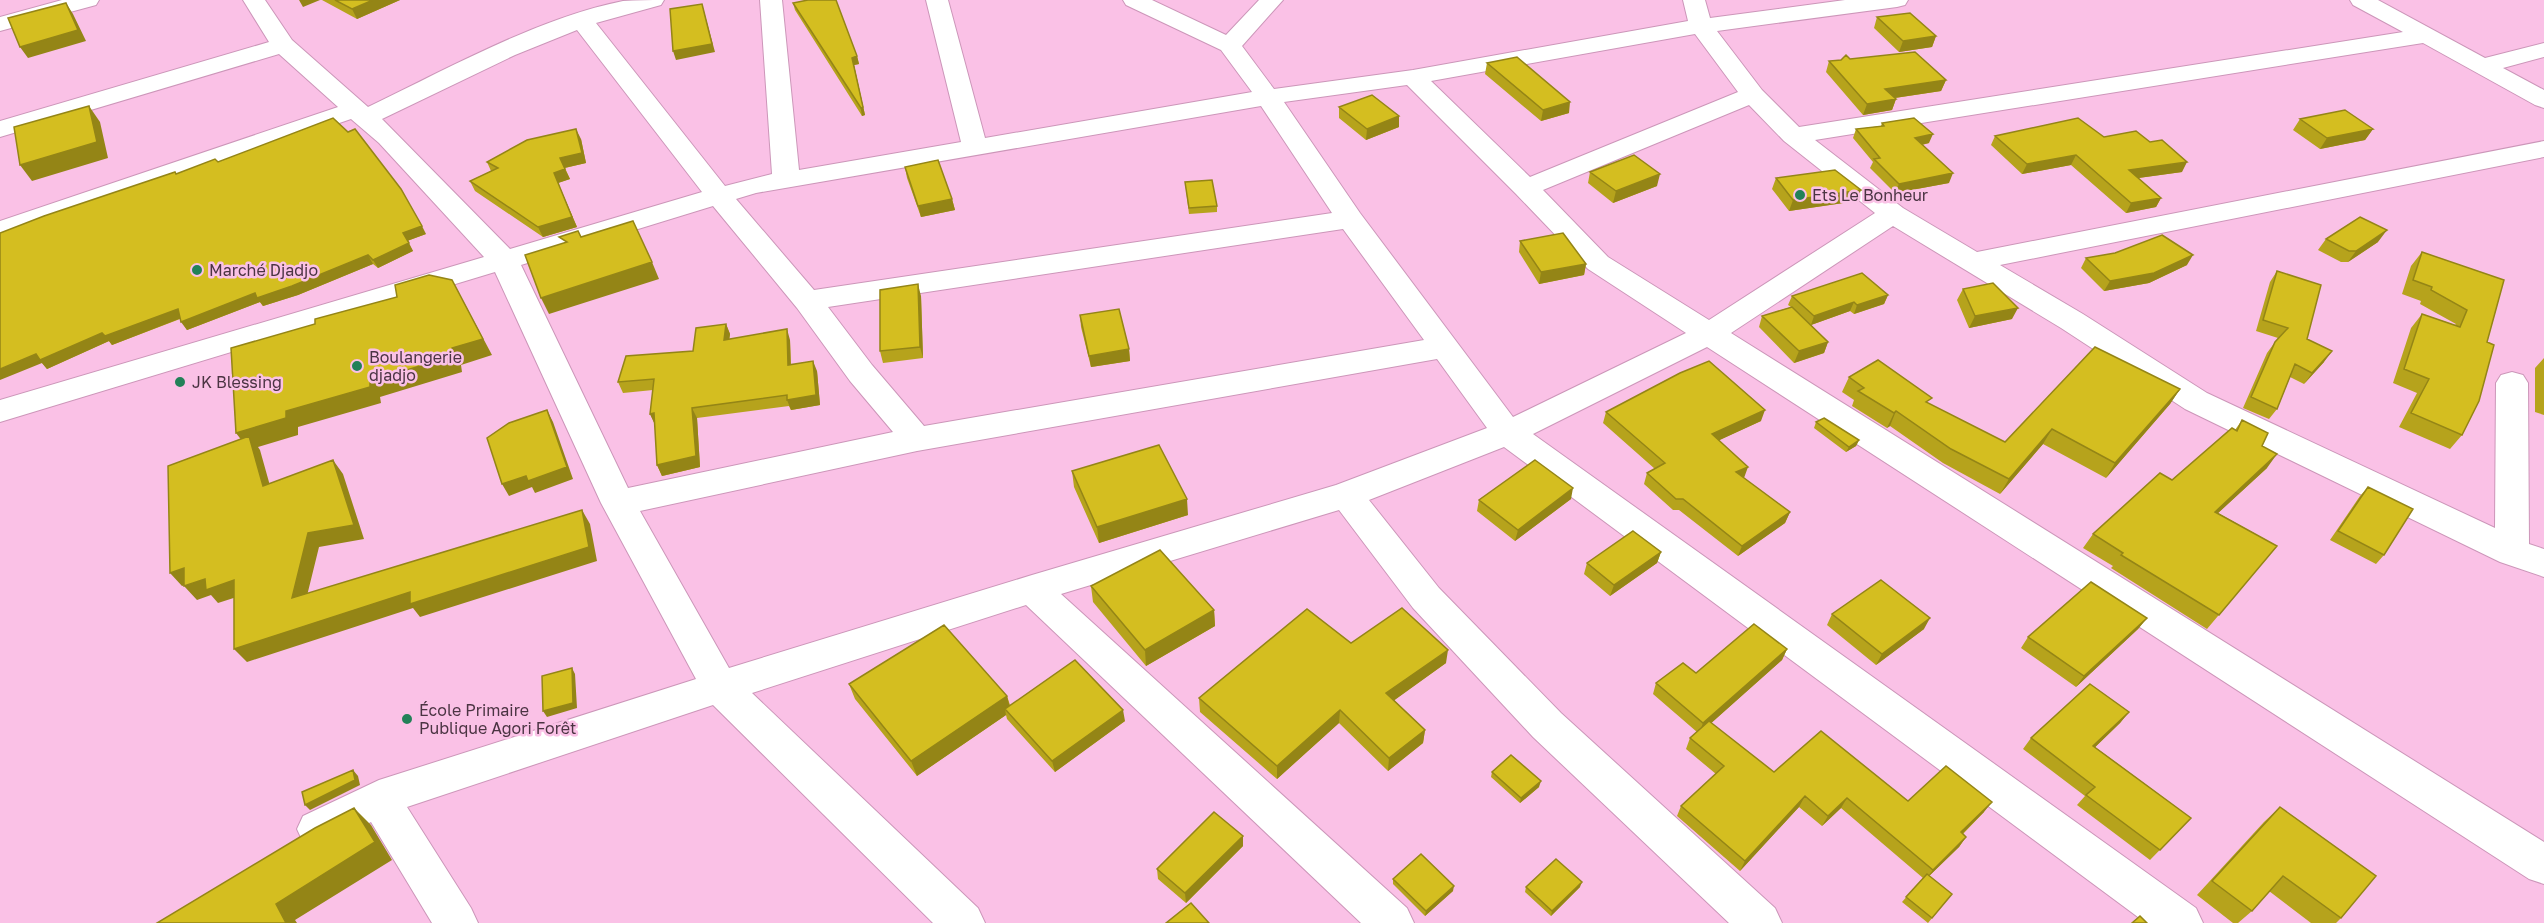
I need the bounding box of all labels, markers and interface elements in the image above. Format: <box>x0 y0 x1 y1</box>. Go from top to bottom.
place label: Ets Le Bonheur <box>1812 185 1928 205</box>
marker: Ets Le Bonheur <box>1793 188 1807 202</box>
place label: Marché Djadjo <box>209 260 318 280</box>
marker: Marché Djadjo <box>190 263 204 277</box>
place label: Boulangerie djadjo <box>369 347 462 385</box>
marker: Boulangerie djadjo <box>350 359 364 373</box>
place label: JK Blessing <box>192 372 282 392</box>
marker: JK Blessing <box>173 375 187 389</box>
place label: École Primaire Publique Agori Forêt <box>419 700 576 738</box>
marker: École Primaire Publique Agori Forêt <box>400 712 414 726</box>

